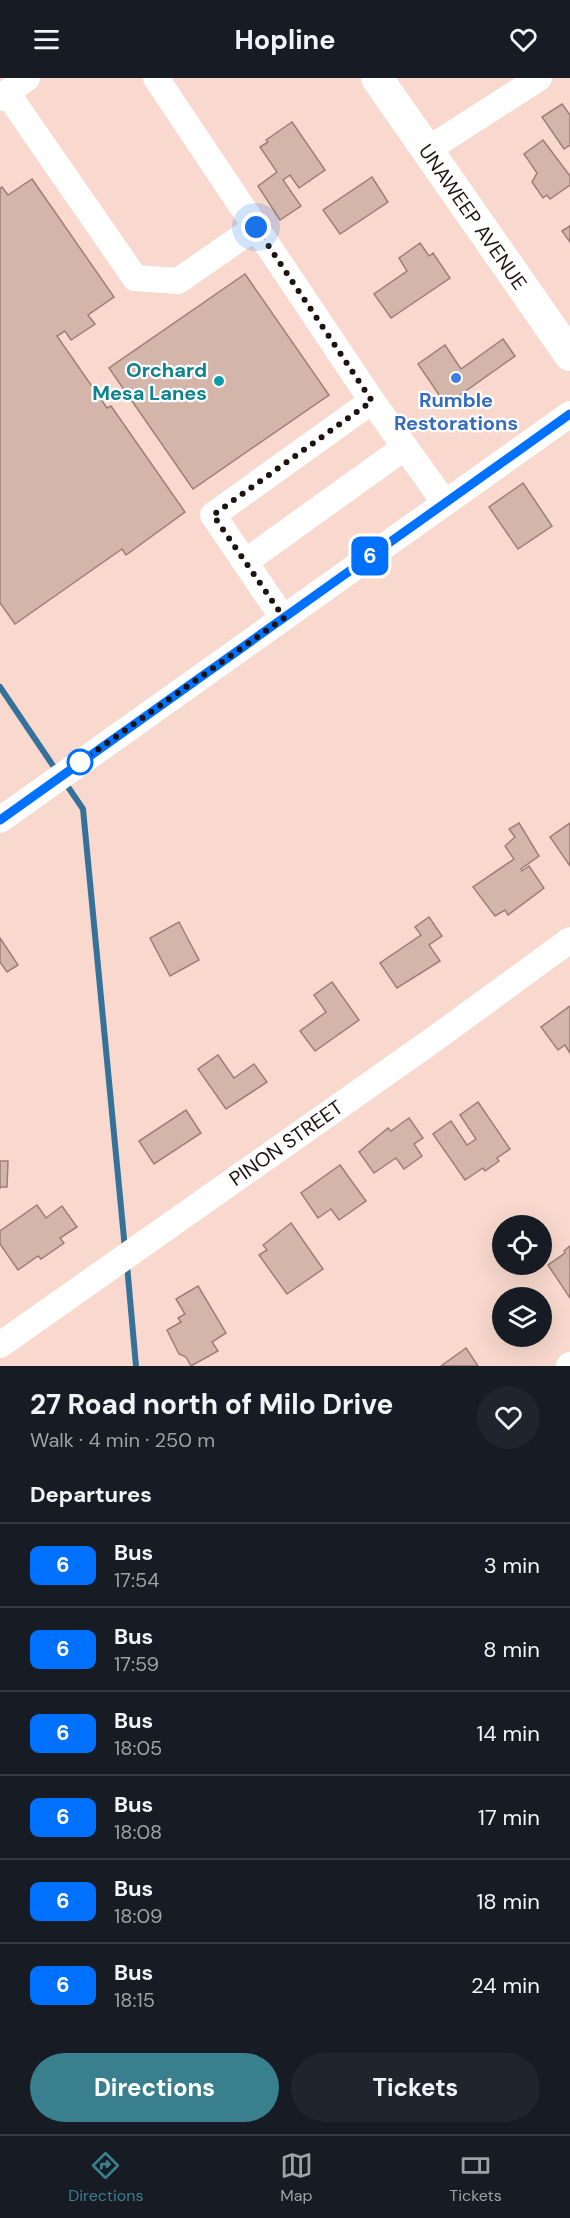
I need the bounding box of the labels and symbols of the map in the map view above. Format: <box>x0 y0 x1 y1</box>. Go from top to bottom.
street label: UNAWEEP AVENUE <box>413 139 533 295</box>
your location <box>241 212 271 242</box>
place label: Orchard Mesa Lanes <box>92 357 207 406</box>
marker: Rumble Restorations <box>449 371 463 385</box>
marker: Orchard Mesa Lanes <box>212 374 226 388</box>
place label: Rumble Restorations <box>394 387 518 436</box>
line badge: 6 <box>350 536 389 576</box>
unlabelled marker <box>67 749 93 775</box>
street label: PINON STREET <box>224 1094 348 1192</box>

